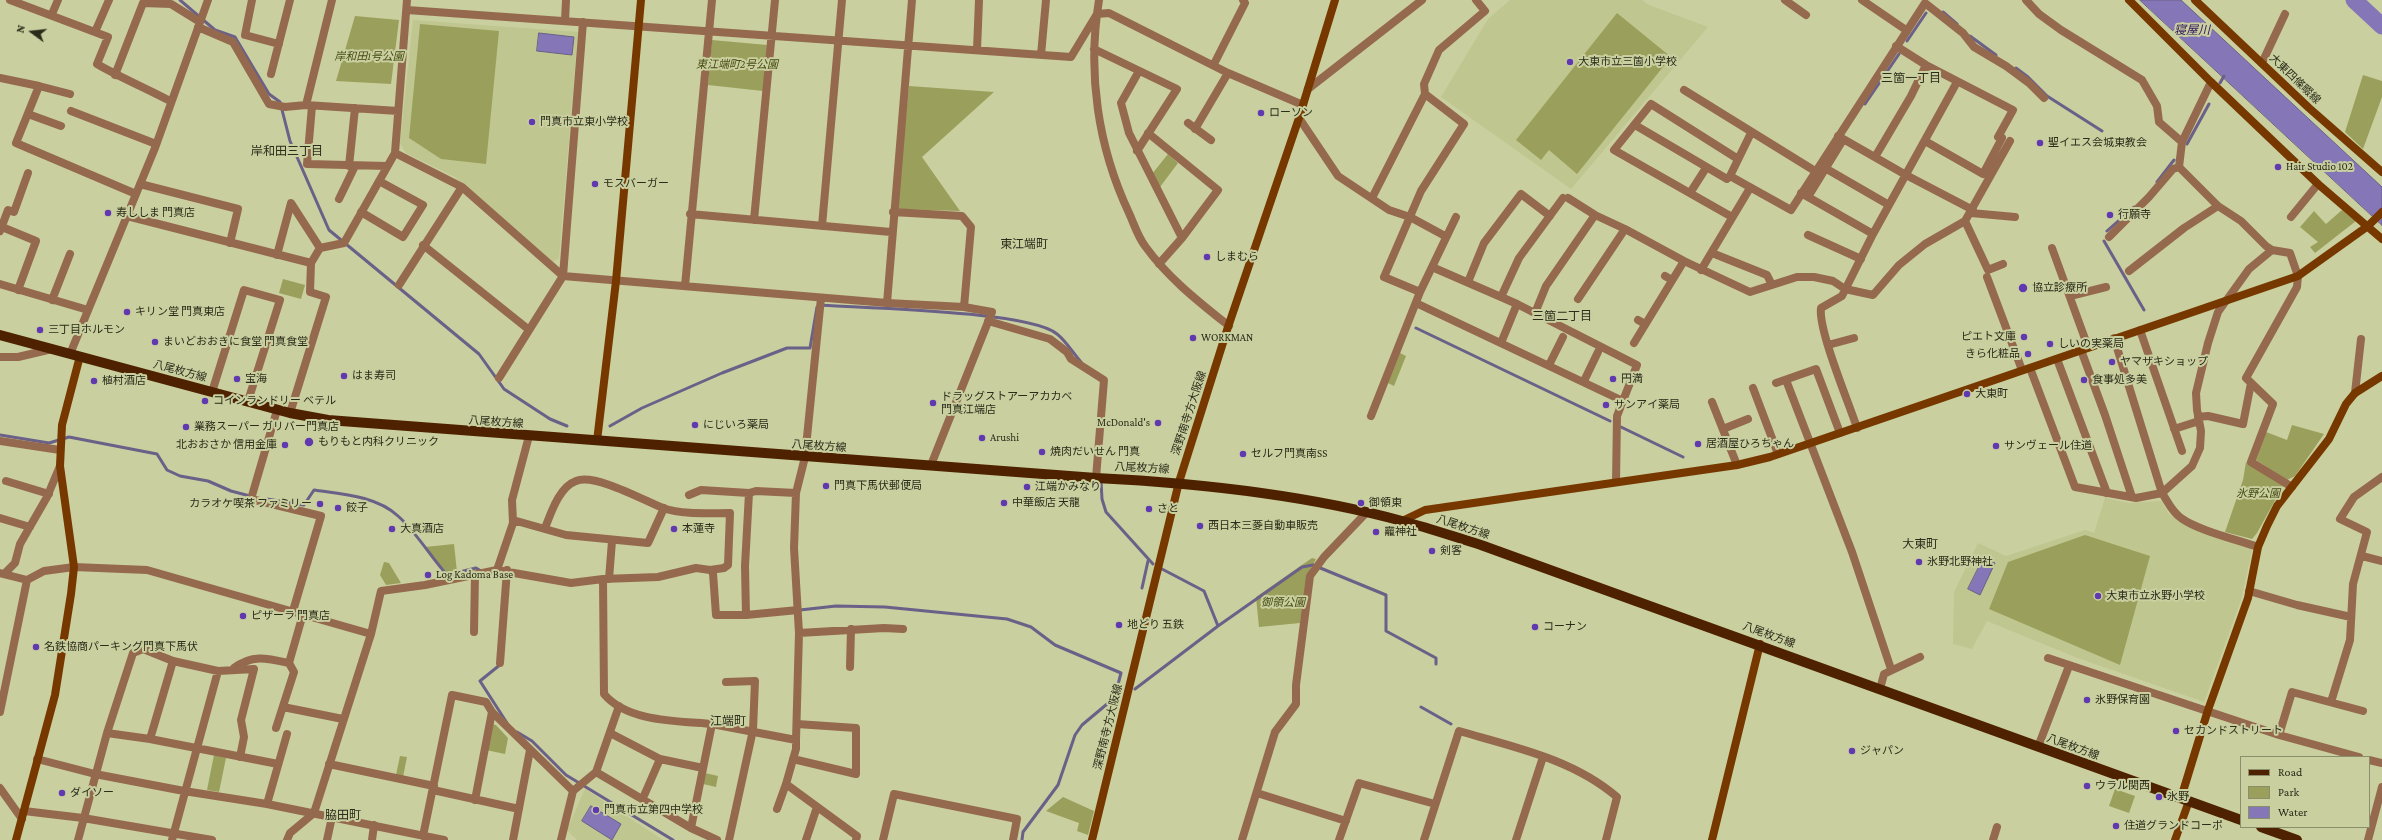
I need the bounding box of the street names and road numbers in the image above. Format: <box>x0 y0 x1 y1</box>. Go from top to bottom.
street label: 大東四條畷線 <box>2267 51 2323 107</box>
street label: 八尾枚方線 <box>152 358 208 384</box>
street label: 深野南寺方大阪線 <box>1169 369 1209 457</box>
street label: 八尾枚方線 <box>468 413 524 431</box>
street label: 八尾枚方線 <box>791 437 847 455</box>
street label: 八尾枚方線 <box>1114 460 1170 476</box>
street label: 八尾枚方線 <box>1435 512 1491 542</box>
street label: 八尾枚方線 <box>1741 619 1797 651</box>
street label: 深野南寺方大阪線 <box>1091 683 1125 771</box>
street label: 八尾枚方線 <box>2045 731 2101 763</box>

